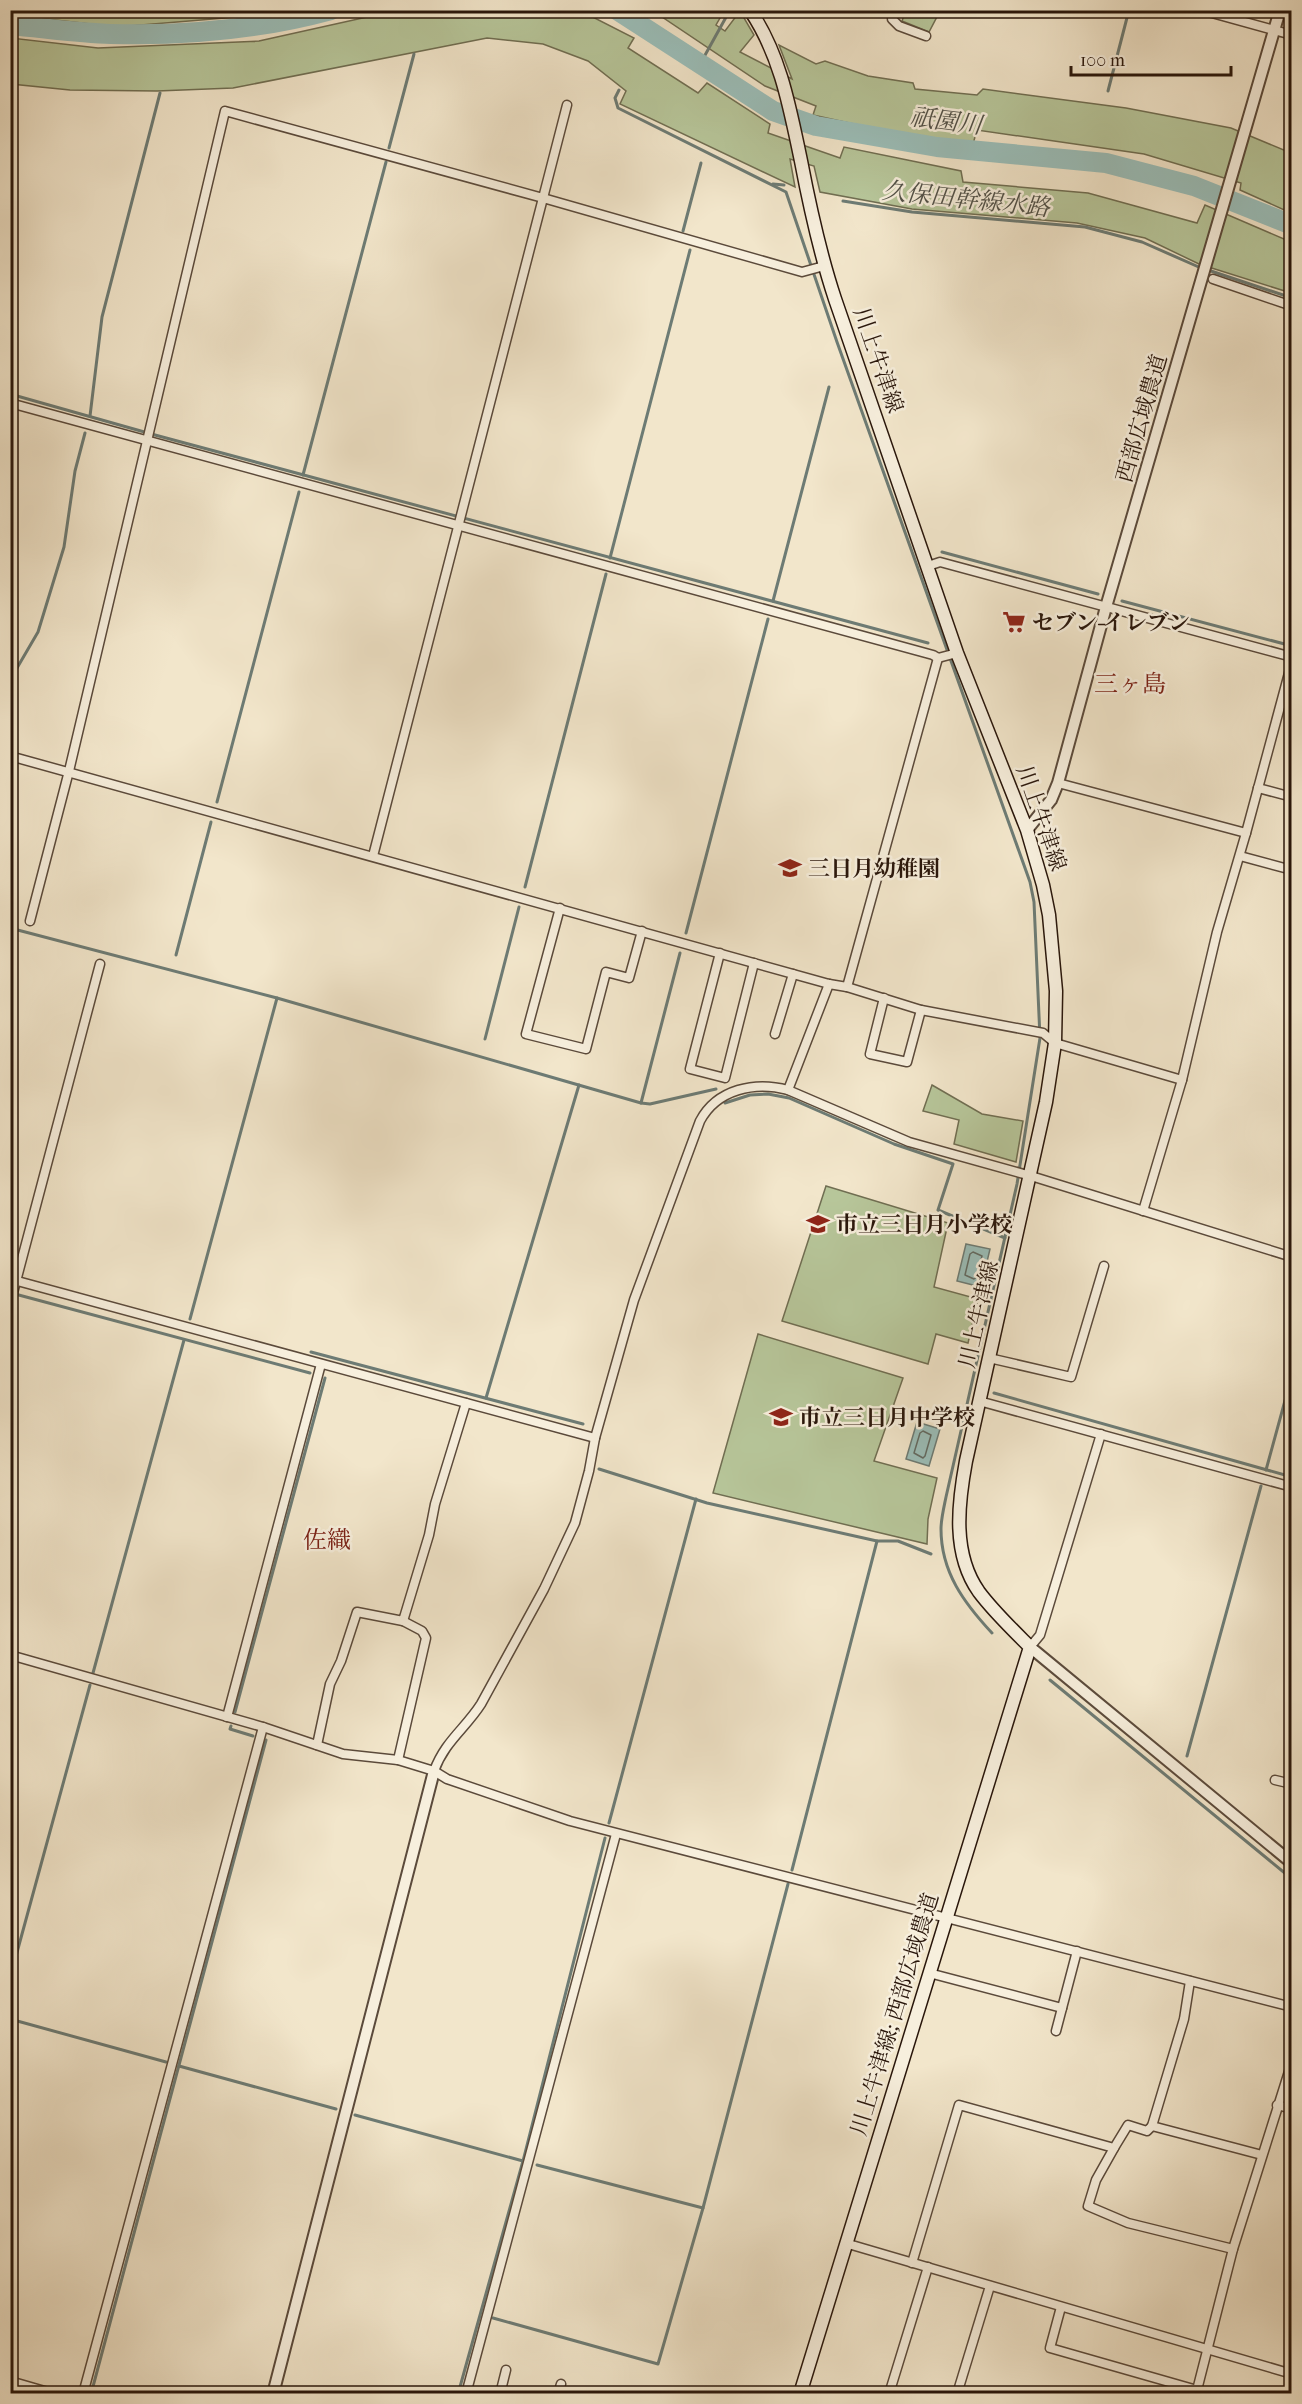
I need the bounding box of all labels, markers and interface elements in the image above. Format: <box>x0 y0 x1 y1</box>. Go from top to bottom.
scale bar <box>1071 39 1232 77</box>
text: 100 m <box>1080 50 1125 71</box>
water label: 祇園川 <box>909 103 986 140</box>
water label: 久保田幹線水路 <box>881 176 1053 222</box>
street label: 川上牛津線 <box>848 304 908 417</box>
street label: 西部広域農道 <box>1111 351 1173 485</box>
supermarket icon: セブン-イレブン <box>1001 609 1027 635</box>
place label: セブン-イレブン <box>1032 610 1190 636</box>
district label: 三ヶ島 <box>1094 670 1166 698</box>
street label: 川上牛津線 <box>1011 762 1071 875</box>
school or university icon: 三日月幼稚園 <box>777 855 803 881</box>
place label: 三日月幼稚園 <box>808 856 940 882</box>
school or university icon: 市立三日月小学校 <box>805 1211 831 1237</box>
place label: 市立三日月小学校 <box>836 1212 1012 1238</box>
street label: 川上牛津線 <box>954 1258 1004 1371</box>
school or university icon: 市立三日月中学校 <box>768 1404 794 1430</box>
place label: 市立三日月中学校 <box>799 1405 975 1431</box>
district label: 佐織 <box>303 1526 351 1554</box>
street label: 川上牛津線; 西部広域農道 <box>846 1890 944 2139</box>

